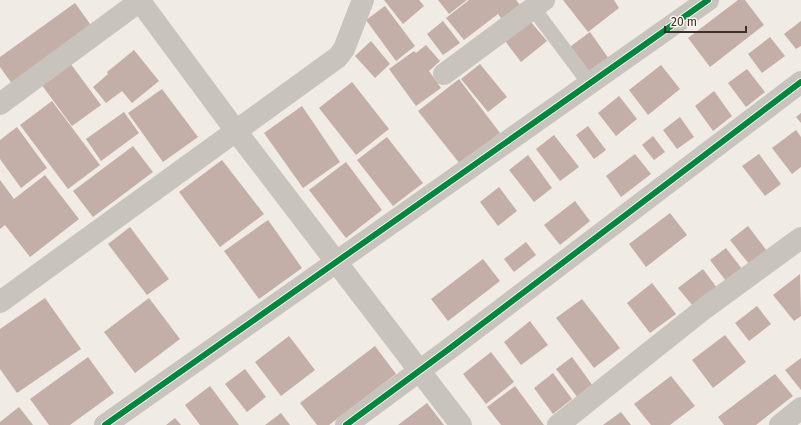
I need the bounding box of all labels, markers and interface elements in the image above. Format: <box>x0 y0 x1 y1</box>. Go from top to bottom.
scale bar <box>665 8 746 34</box>
text: 20 m <box>671 15 697 29</box>

